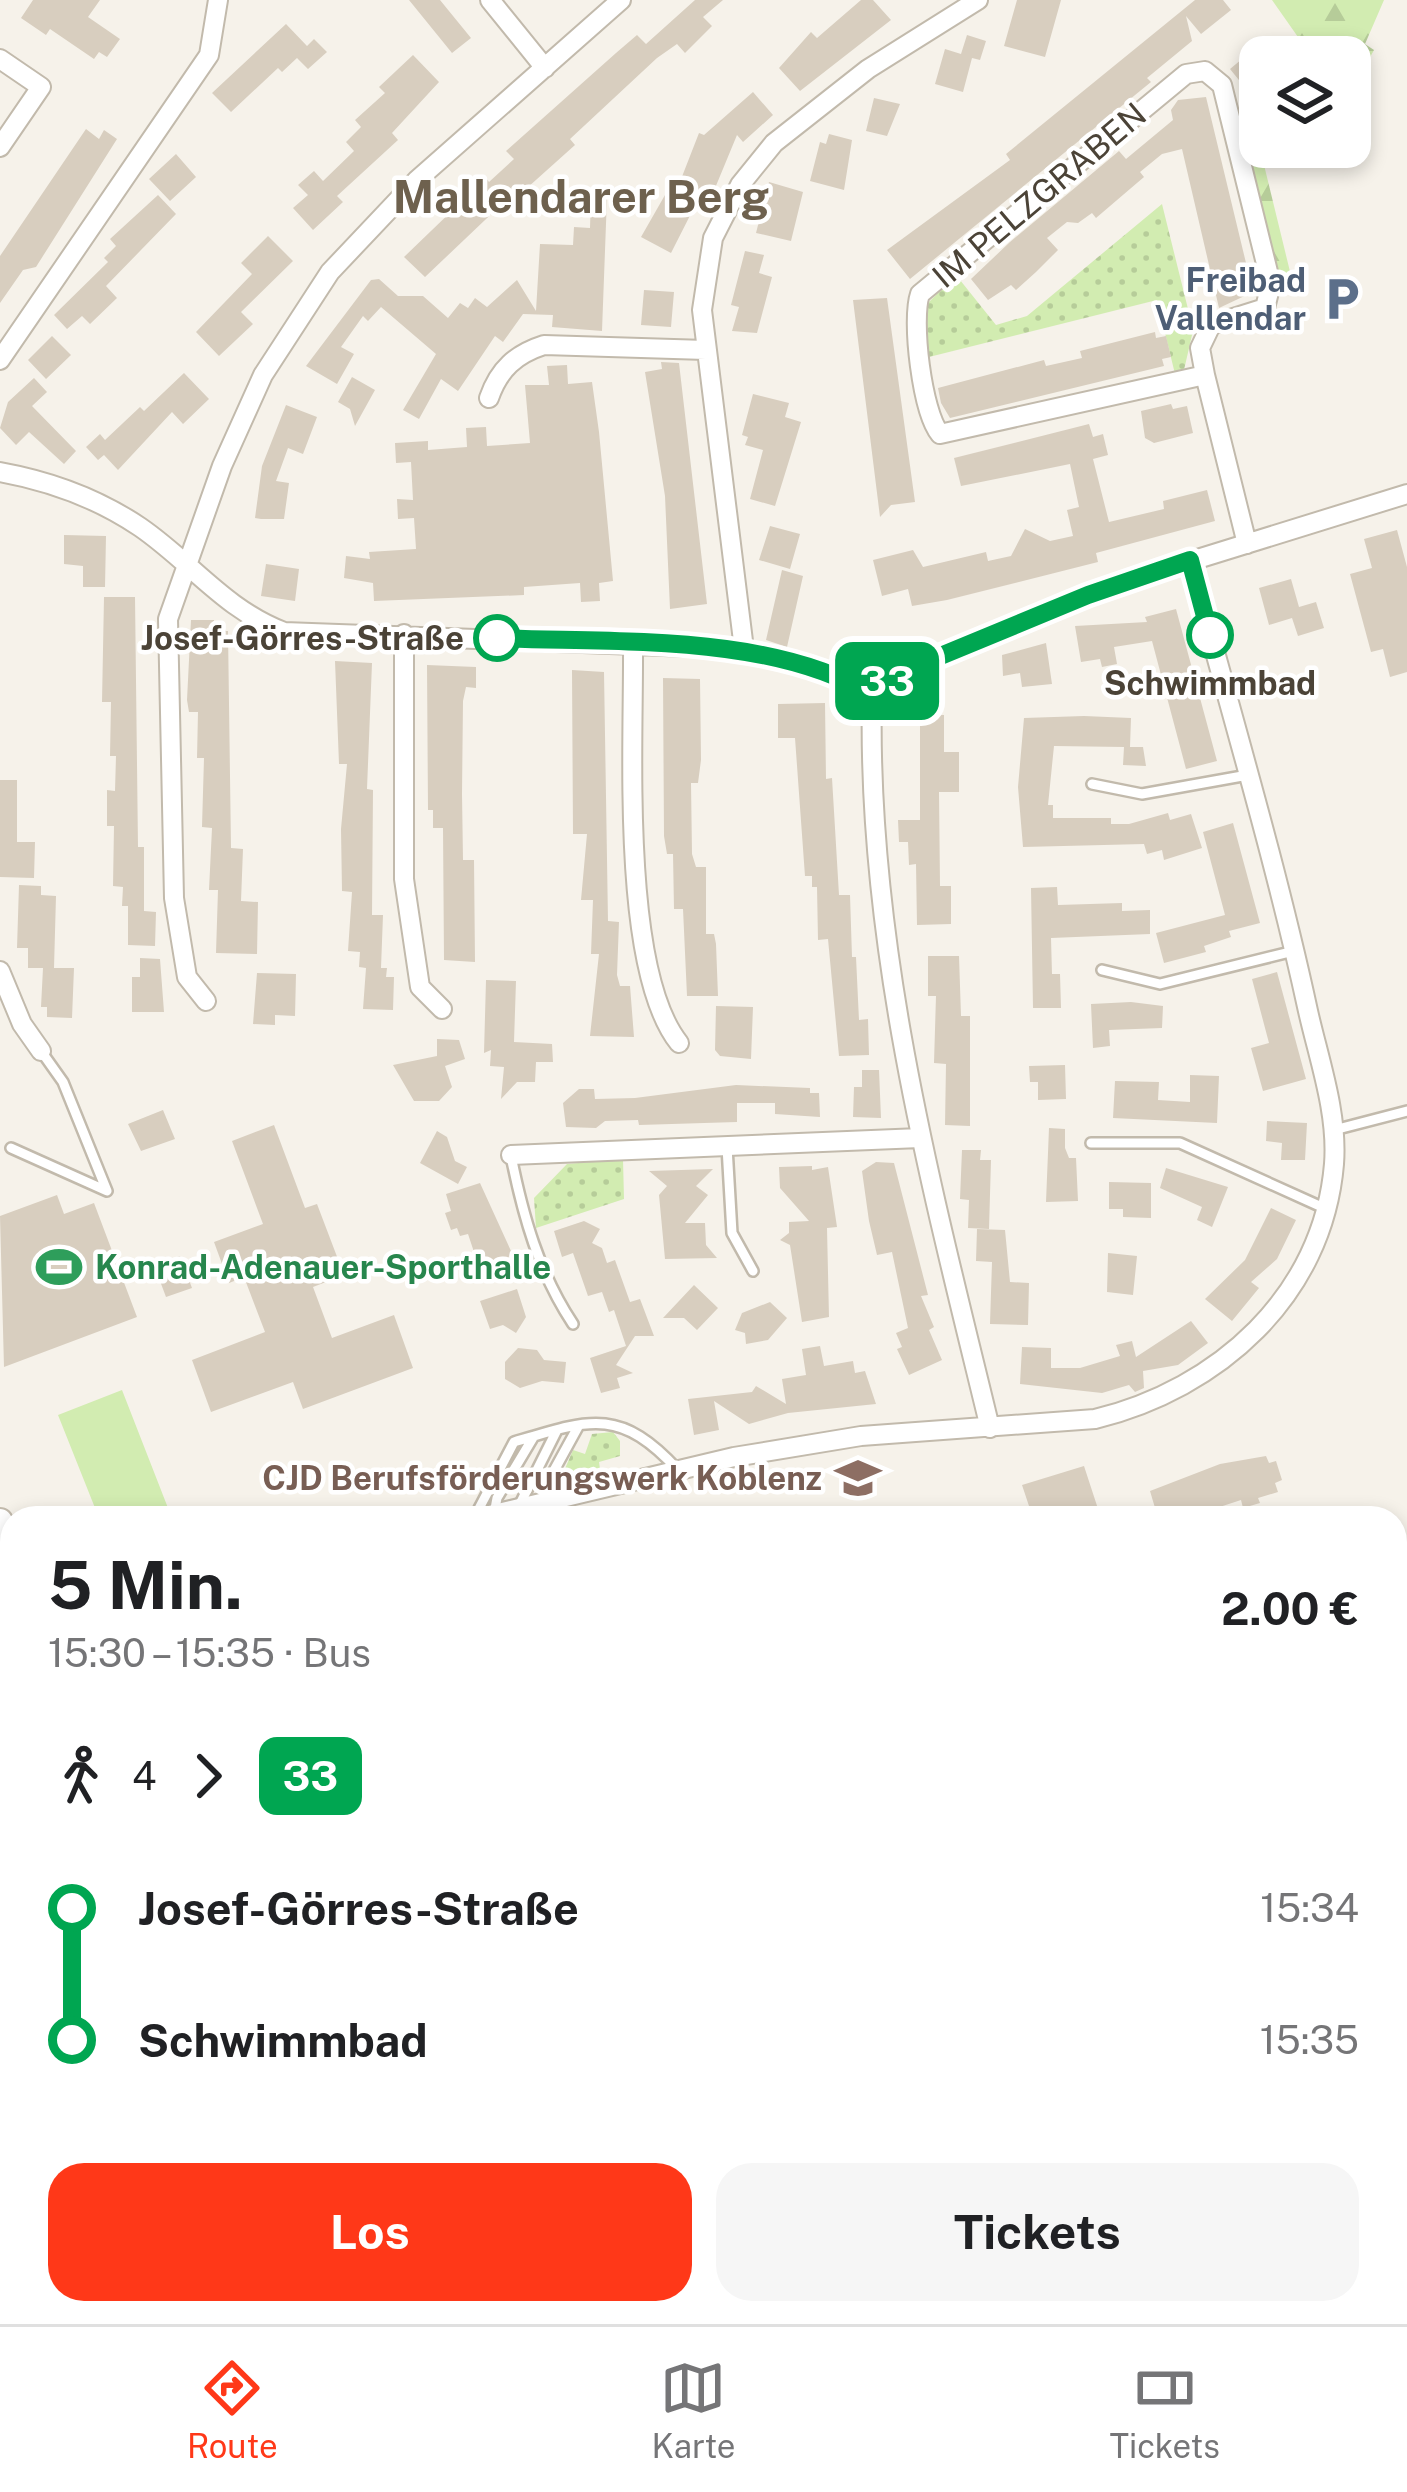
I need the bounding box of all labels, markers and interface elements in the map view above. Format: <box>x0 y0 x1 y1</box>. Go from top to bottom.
map controls <box>1239 36 1371 168</box>
button: layers <box>1239 36 1371 168</box>
street label: IM PELZGRABEN <box>925 95 1153 295</box>
district label: Mallendarer Berg <box>393 170 769 223</box>
place label: Freibad Vallendar <box>1155 261 1306 337</box>
parking icon: Freibad Vallendar <box>1317 274 1367 324</box>
marker: Schwimmbad <box>1188 613 1232 657</box>
marker: Josef-Görres-Straße <box>475 616 519 660</box>
place label: Josef-Görres-Straße <box>141 619 464 657</box>
line badge: 33 <box>833 642 941 720</box>
text: 33 <box>859 656 915 705</box>
place label: Schwimmbad <box>1104 664 1316 702</box>
sports icon: Konrad-Adenauer-Sporthalle <box>34 1242 84 1292</box>
place label: Konrad-Adenauer-Sporthalle <box>95 1248 551 1286</box>
school or university icon: CJD Berufsförderungswerk Koblenz <box>833 1453 883 1503</box>
place label: CJD Berufsförderungswerk Koblenz <box>262 1459 822 1497</box>
text: 5 Min. <box>48 1546 243 1624</box>
text: 2.00 € <box>1221 1582 1359 1635</box>
text: 15:30 – 15:35 · Bus <box>48 1630 371 1676</box>
icon: walk <box>48 1743 114 1809</box>
icon: forward <box>175 1743 241 1809</box>
text: 33 <box>283 1751 338 1800</box>
text: 4 <box>132 1753 157 1799</box>
text: Josef-Görres-Straße <box>138 1882 579 1935</box>
text: 15:34 <box>1260 1885 1359 1931</box>
text: Schwimmbad <box>138 2014 428 2067</box>
text: 15:35 <box>1260 2017 1359 2063</box>
button: Los <box>48 2163 692 2301</box>
button: Tickets <box>716 2163 1359 2301</box>
tab: Route <box>187 2355 278 2465</box>
tab: Karte <box>651 2355 735 2465</box>
tab: Tickets <box>1109 2355 1220 2465</box>

